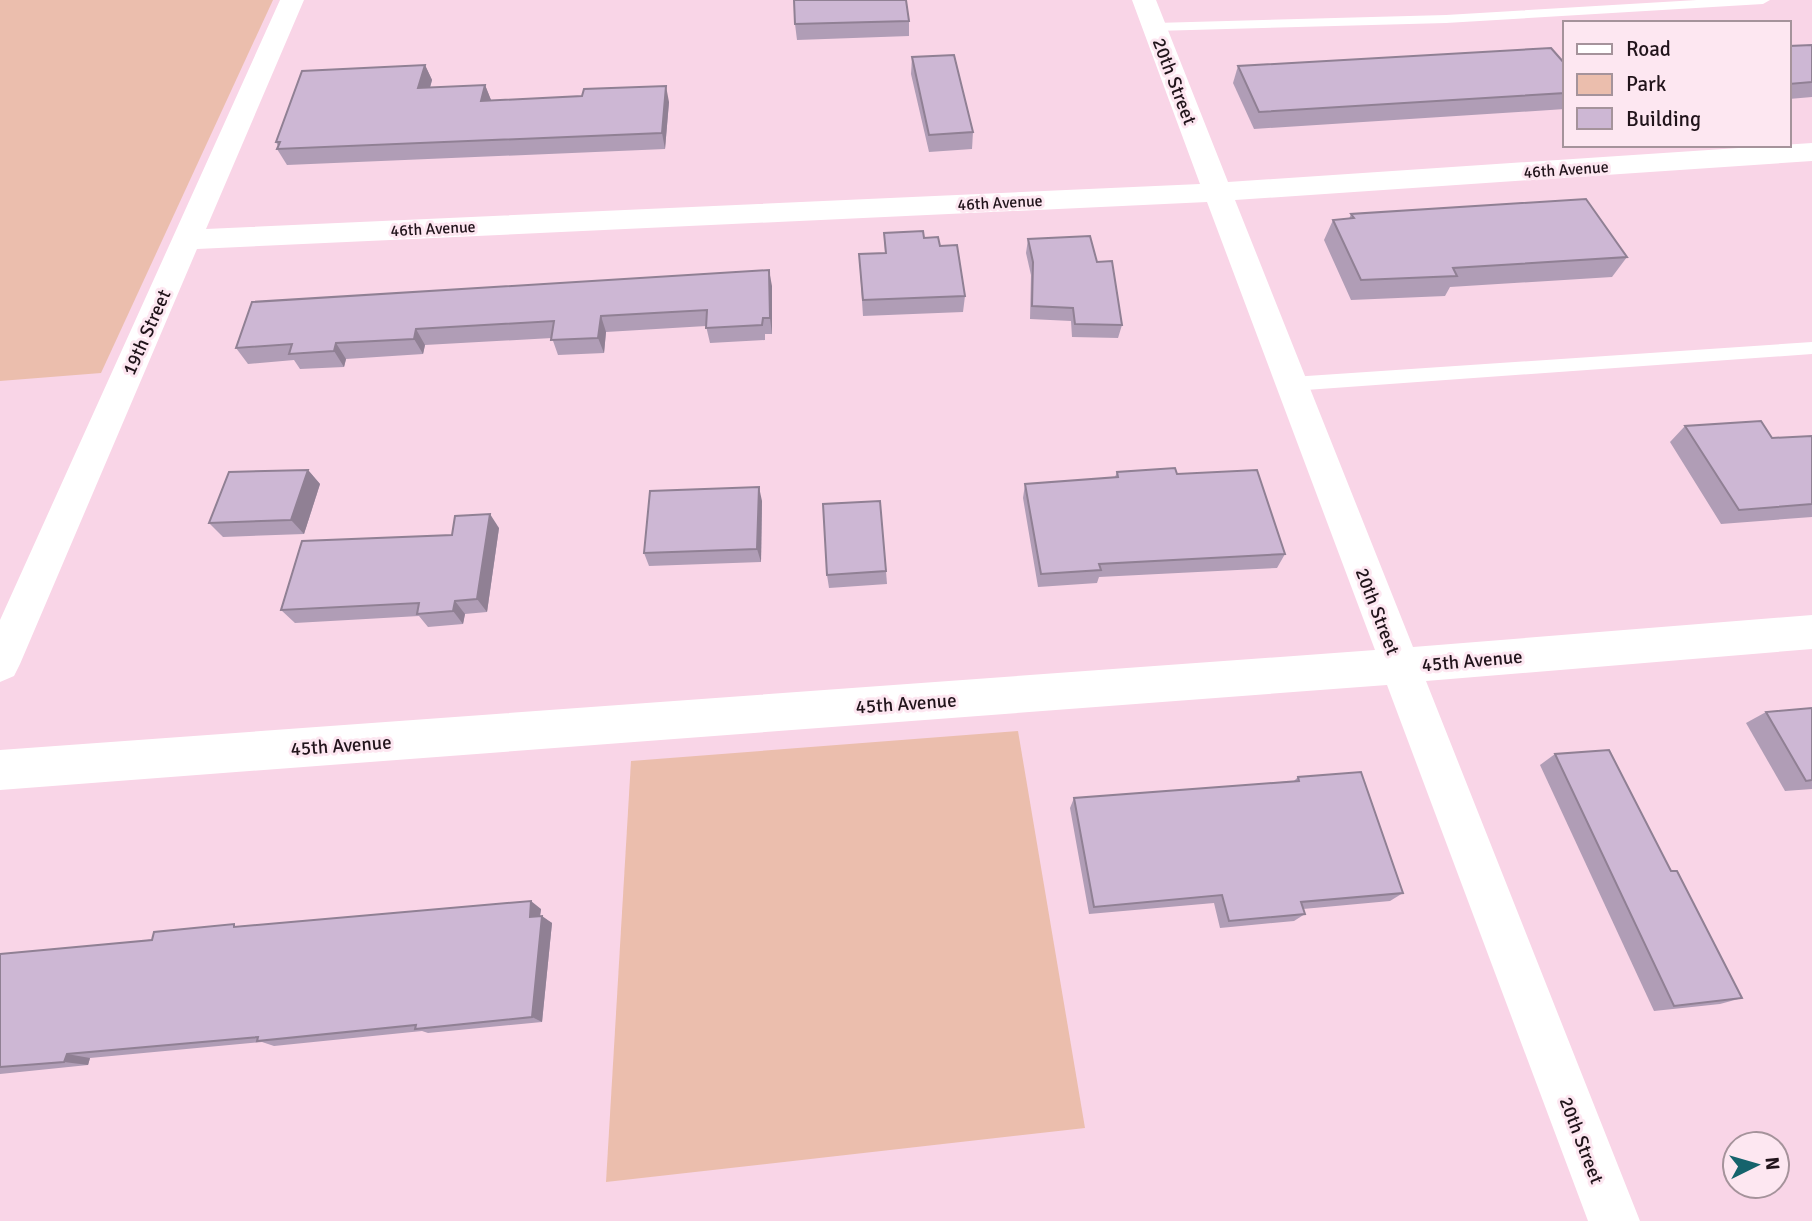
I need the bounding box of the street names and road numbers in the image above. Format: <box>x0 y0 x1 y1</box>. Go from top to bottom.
street label: 20th Street <box>1147 34 1202 129</box>
street label: 46th Avenue <box>1523 157 1609 183</box>
street label: 46th Avenue <box>957 191 1043 215</box>
street label: 46th Avenue <box>390 217 476 241</box>
street label: 19th Street <box>117 286 177 379</box>
street label: 20th Street <box>1350 564 1405 659</box>
street label: 45th Avenue <box>1421 645 1524 677</box>
street label: 45th Avenue <box>855 688 957 719</box>
street label: 45th Avenue <box>290 730 392 761</box>
street label: 20th Street <box>1554 1093 1609 1188</box>

